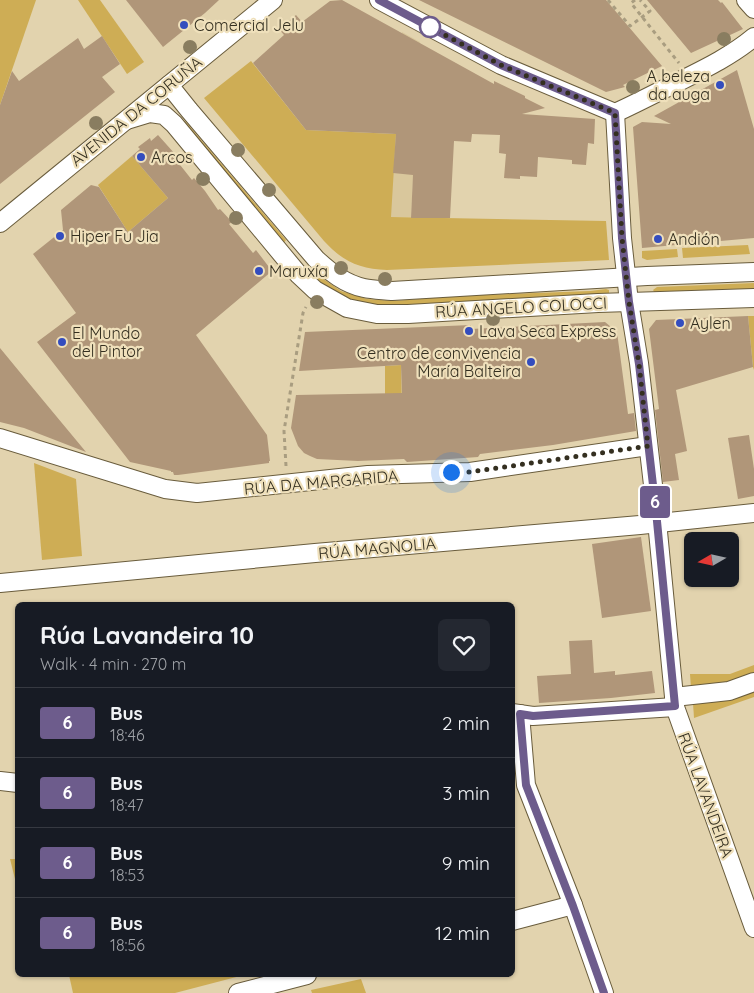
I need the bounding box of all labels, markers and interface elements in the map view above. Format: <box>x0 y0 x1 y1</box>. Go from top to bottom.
place label: Comercial Jelu <box>194 15 304 35</box>
unlabelled marker <box>419 16 441 38</box>
marker: Comercial Jelu <box>178 19 190 31</box>
street label: AVENIDA DA CORUÑA <box>66 52 206 170</box>
place label: A beleza da auga <box>647 66 710 104</box>
marker: A beleza da auga <box>714 79 726 91</box>
place label: Arcos <box>151 147 193 167</box>
marker: Arcos <box>135 151 147 163</box>
place label: Hiper Fu Jia <box>70 226 159 246</box>
place label: Andión <box>668 229 720 249</box>
marker: Hiper Fu Jia <box>54 230 66 242</box>
marker: Andión <box>652 233 664 245</box>
place label: Maruxía <box>269 261 328 281</box>
marker: Maruxía <box>253 265 265 277</box>
street label: RÚA ANGELO COLOCCI <box>435 293 607 321</box>
place label: Aylen <box>690 313 731 333</box>
marker: Aylen <box>674 317 686 329</box>
place label: Lava Seca Express <box>479 321 616 341</box>
place label: El Mundo del Pintor <box>72 323 142 361</box>
marker: Lava Seca Express <box>463 325 475 337</box>
marker: El Mundo del Pintor <box>56 336 68 348</box>
place label: Centro de convivencia María Balteira <box>357 343 521 381</box>
marker: Centro de convivencia María Balteira <box>525 356 537 368</box>
your location <box>439 460 464 485</box>
street label: RÚA DA MARGARIDA <box>243 465 399 499</box>
line badge: 6 <box>639 486 671 518</box>
text: 6 <box>650 490 660 513</box>
north arrow <box>684 532 739 588</box>
map controls <box>684 532 739 587</box>
street label: RÚA MAGNOLIA <box>317 533 437 563</box>
button: heart <box>438 619 490 671</box>
text: Rúa Lavandeira 10 <box>40 620 254 650</box>
text: Walk · 4 min · 270 m <box>40 654 186 674</box>
text: Bus <box>110 701 143 725</box>
text: 6 <box>63 711 72 734</box>
text: 2 min <box>442 711 490 735</box>
text: 18:46 <box>110 725 145 745</box>
street label: RÚA LAVANDEIRA <box>674 730 738 860</box>
text: Bus <box>110 771 143 795</box>
text: 6 <box>63 781 72 804</box>
text: 3 min <box>442 781 490 805</box>
text: 18:47 <box>110 795 144 815</box>
text: Bus <box>110 841 143 865</box>
text: 6 <box>63 851 72 874</box>
text: 9 min <box>442 851 490 875</box>
text: 18:53 <box>110 865 145 885</box>
text: Bus <box>110 911 143 935</box>
text: 6 <box>63 921 72 944</box>
text: 12 min <box>435 921 490 945</box>
text: 18:56 <box>110 935 145 955</box>

